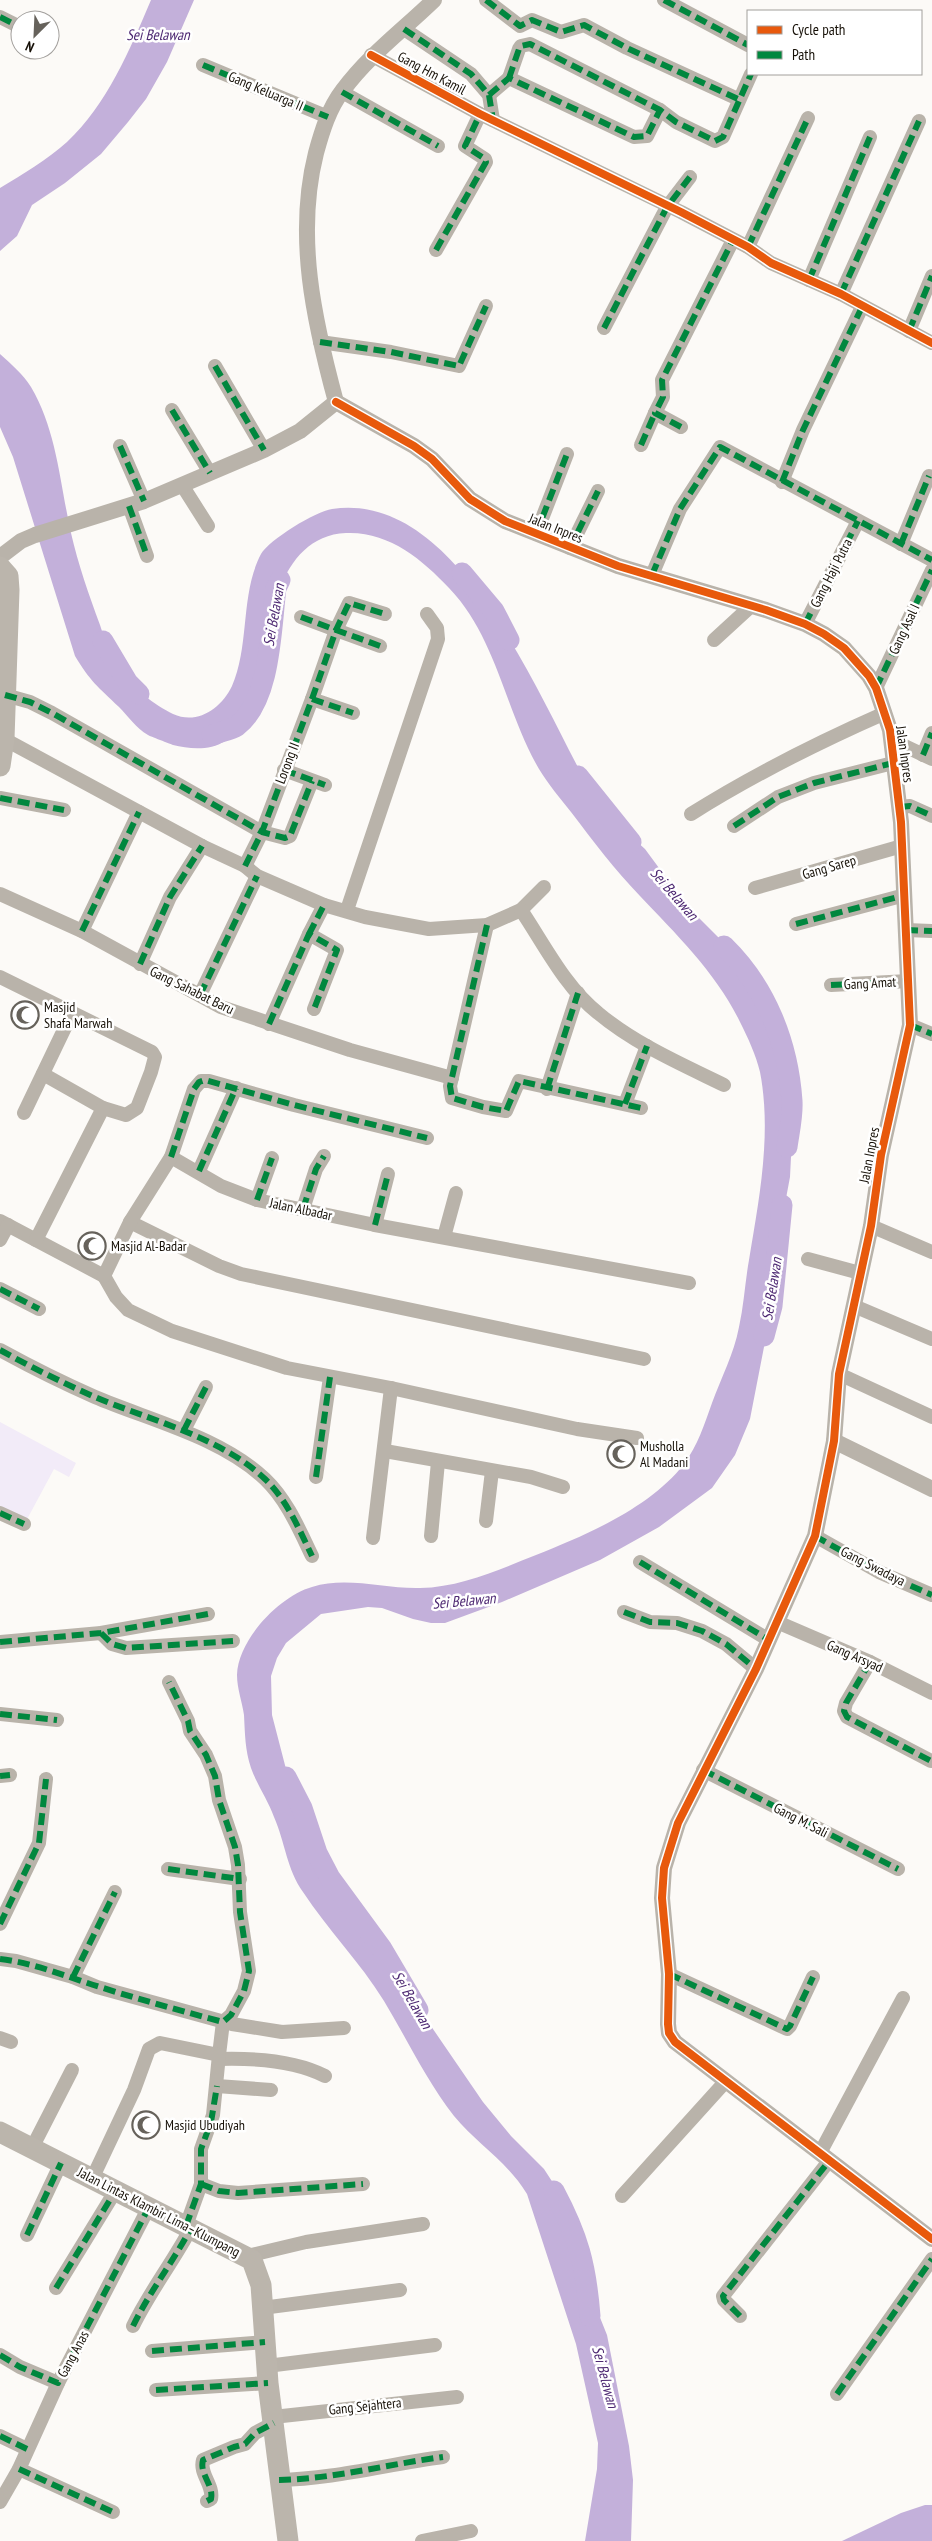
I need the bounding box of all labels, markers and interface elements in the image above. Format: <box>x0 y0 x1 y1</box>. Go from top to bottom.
north arrow <box>10 10 60 60</box>
legend <box>747 10 922 75</box>
text: Cycle path <box>792 20 845 39</box>
water label: Sei Belawan <box>126 25 191 44</box>
text: N <box>23 37 37 57</box>
text: Path <box>792 45 815 64</box>
street label: Gang Hm Kamil <box>395 47 470 99</box>
street label: Gang Keluarga II <box>226 67 306 115</box>
street label: Jalan Inpres <box>525 509 586 547</box>
street label: Gang Haji Putra <box>806 535 856 611</box>
water label: Sei Belawan <box>259 581 289 648</box>
street label: Gang Asal I <box>884 601 924 657</box>
street label: Jalan Inpres <box>892 724 918 784</box>
street label: Lorong II <box>271 740 303 786</box>
street label: Gang Sarep <box>800 851 858 883</box>
water label: Sei Belawan <box>646 864 703 925</box>
street label: Gang Sahabat Baru <box>147 962 237 1018</box>
street label: Gang Amat <box>843 973 897 993</box>
place label: Masjid Shafa Marwah <box>44 998 112 1032</box>
mosque icon: Masjid Shafa Marwah <box>10 1000 40 1030</box>
street label: Jalan Inpres <box>855 1125 883 1186</box>
street label: Jalan Albadar <box>267 1193 334 1224</box>
mosque icon: Masjid Al-Badar <box>77 1231 107 1261</box>
place label: Masjid Al-Badar <box>111 1237 187 1255</box>
water label: Sei Belawan <box>757 1255 786 1322</box>
place label: Musholla Al Madani <box>640 1437 688 1471</box>
mosque icon: Musholla Al Madani <box>606 1439 636 1469</box>
street label: Gang Swadaya <box>838 1542 908 1590</box>
water label: Sei Belawan <box>432 1588 498 1613</box>
street label: Gang Arsyad <box>824 1636 886 1676</box>
street label: Gang M. Sali <box>771 1799 831 1841</box>
water label: Sei Belawan <box>388 1968 437 2033</box>
mosque icon: Masjid Ubudiyah <box>131 2110 161 2140</box>
place label: Masjid Ubudiyah <box>165 2116 245 2134</box>
street label: Jalan Lintas Klambir Lima–Klumpang <box>74 2163 243 2261</box>
street label: Gang Anas <box>53 2327 93 2380</box>
water label: Sei Belawan <box>588 2344 623 2411</box>
street label: Gang Sejahtera <box>328 2393 402 2419</box>

